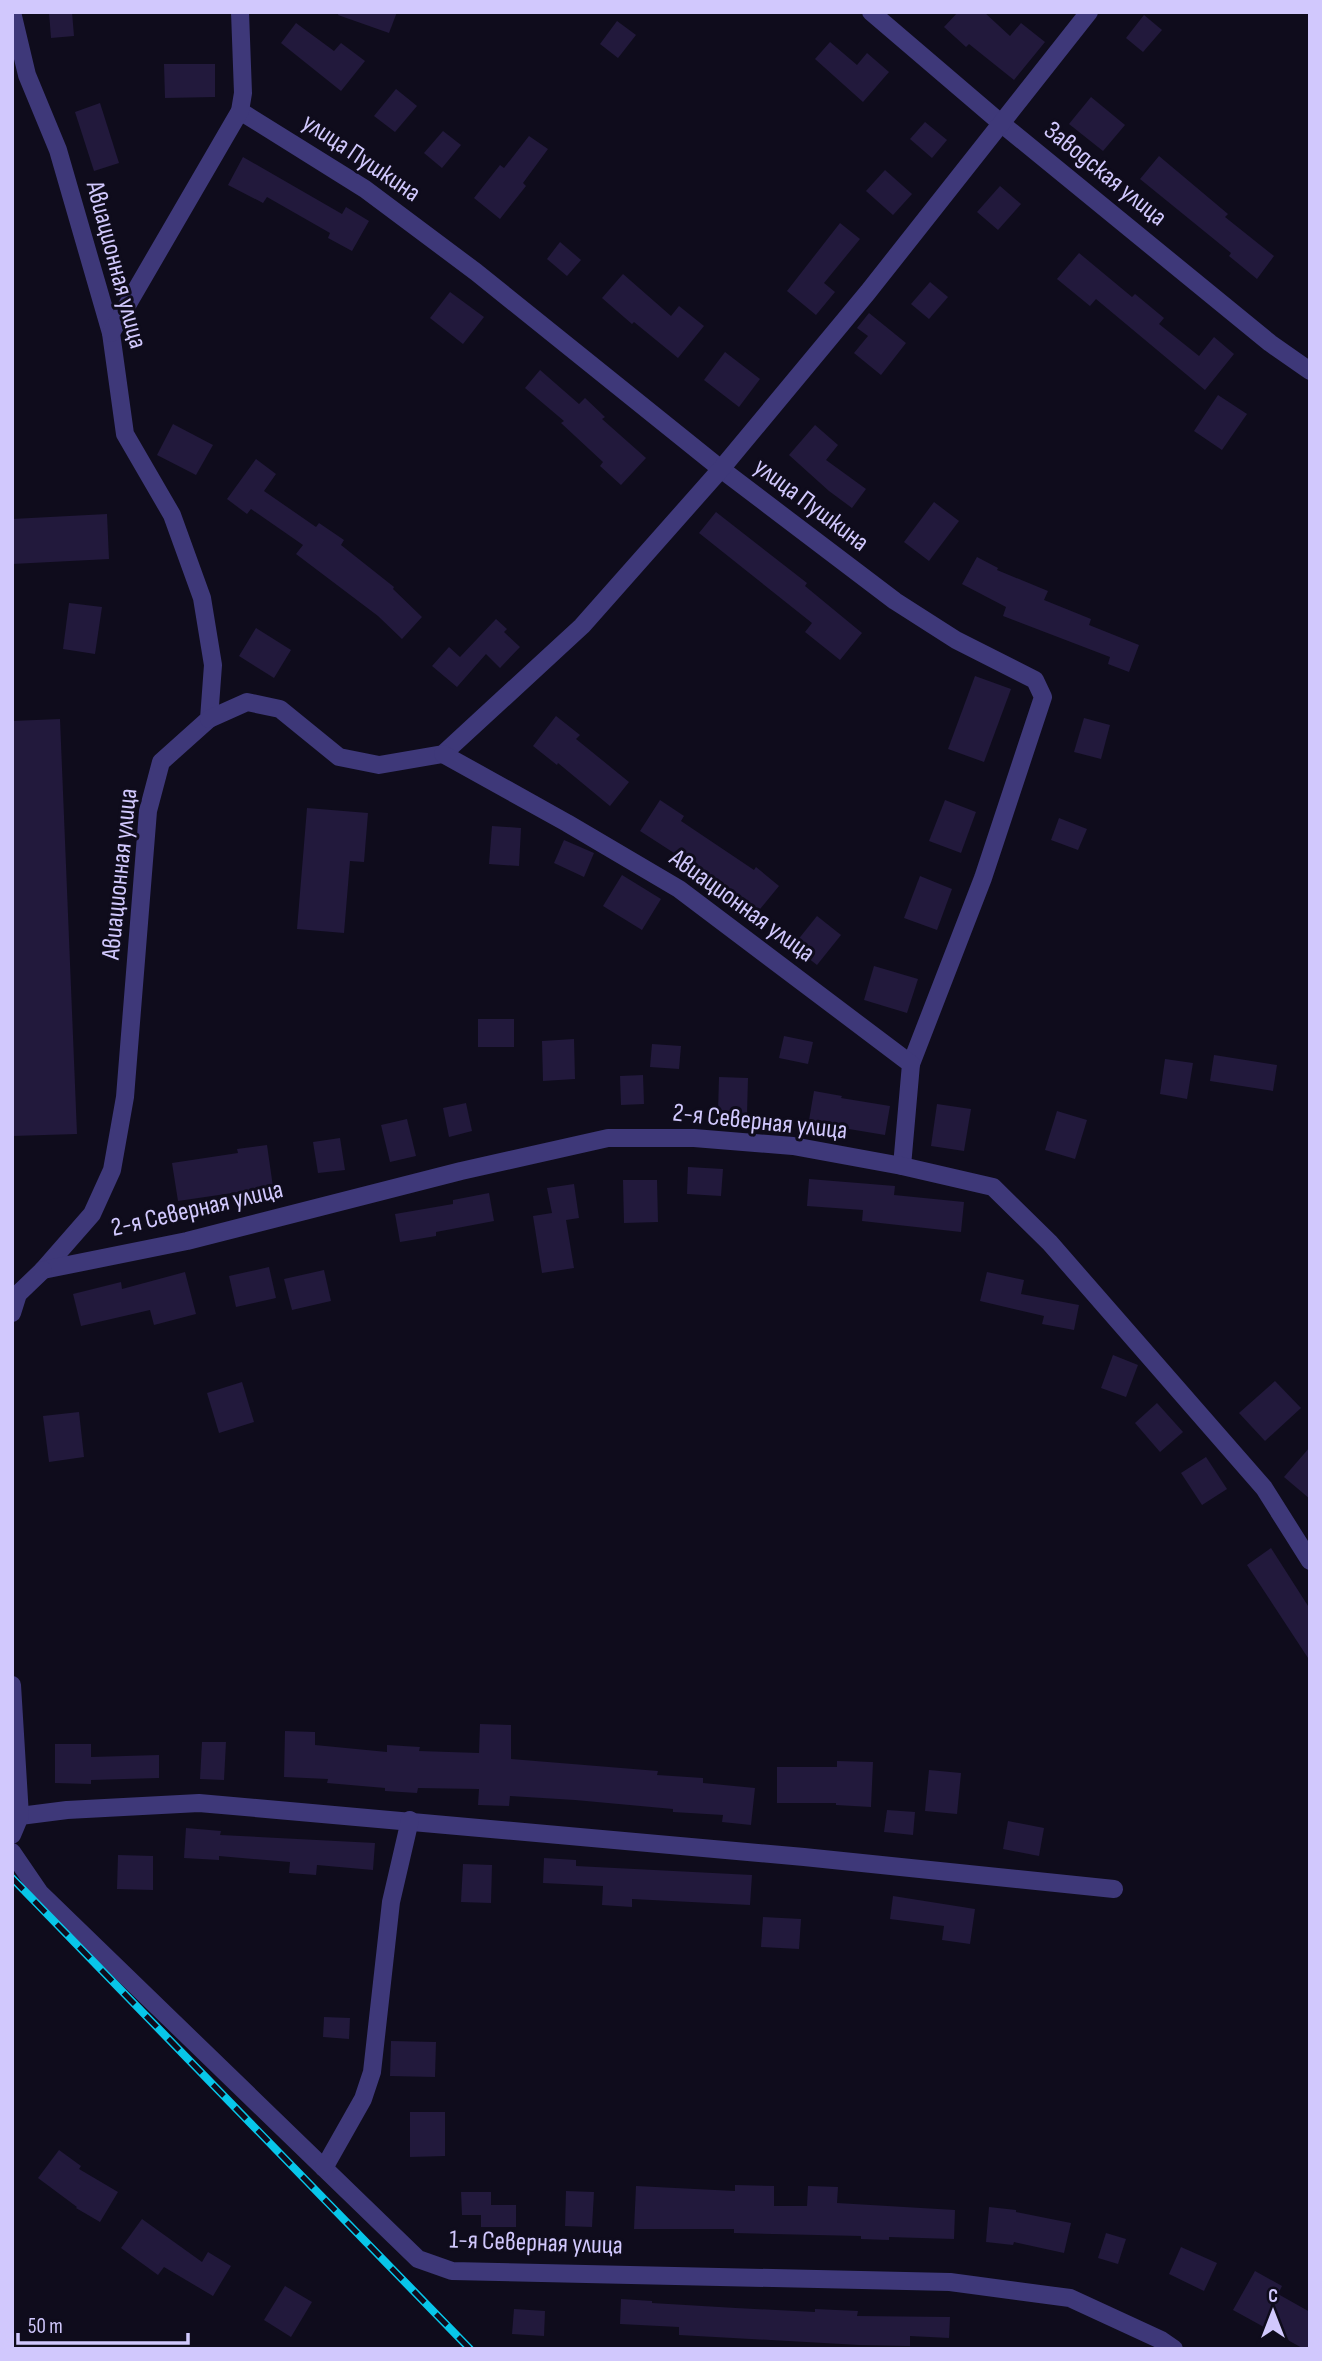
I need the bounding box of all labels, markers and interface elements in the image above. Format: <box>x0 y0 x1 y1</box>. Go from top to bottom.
street label: улица Пушкина <box>296 107 426 209</box>
street label: Заводская улица <box>1037 115 1173 233</box>
street label: Авиационная улица <box>79 177 153 352</box>
street label: улица Пушкина <box>747 452 875 558</box>
street label: Авиационная улица <box>95 787 144 962</box>
street label: Авиационная улица <box>663 842 821 969</box>
street label: 2-я Северная улица <box>671 1097 849 1147</box>
street label: 2-я Северная улица <box>108 1174 286 1244</box>
street label: 1-я Северная улица <box>449 2224 623 2262</box>
north arrow <box>1238 2277 1308 2347</box>
text: С <box>1268 2285 1278 2308</box>
scale bar <box>18 2302 187 2346</box>
text: 50 m <box>28 2314 63 2339</box>

